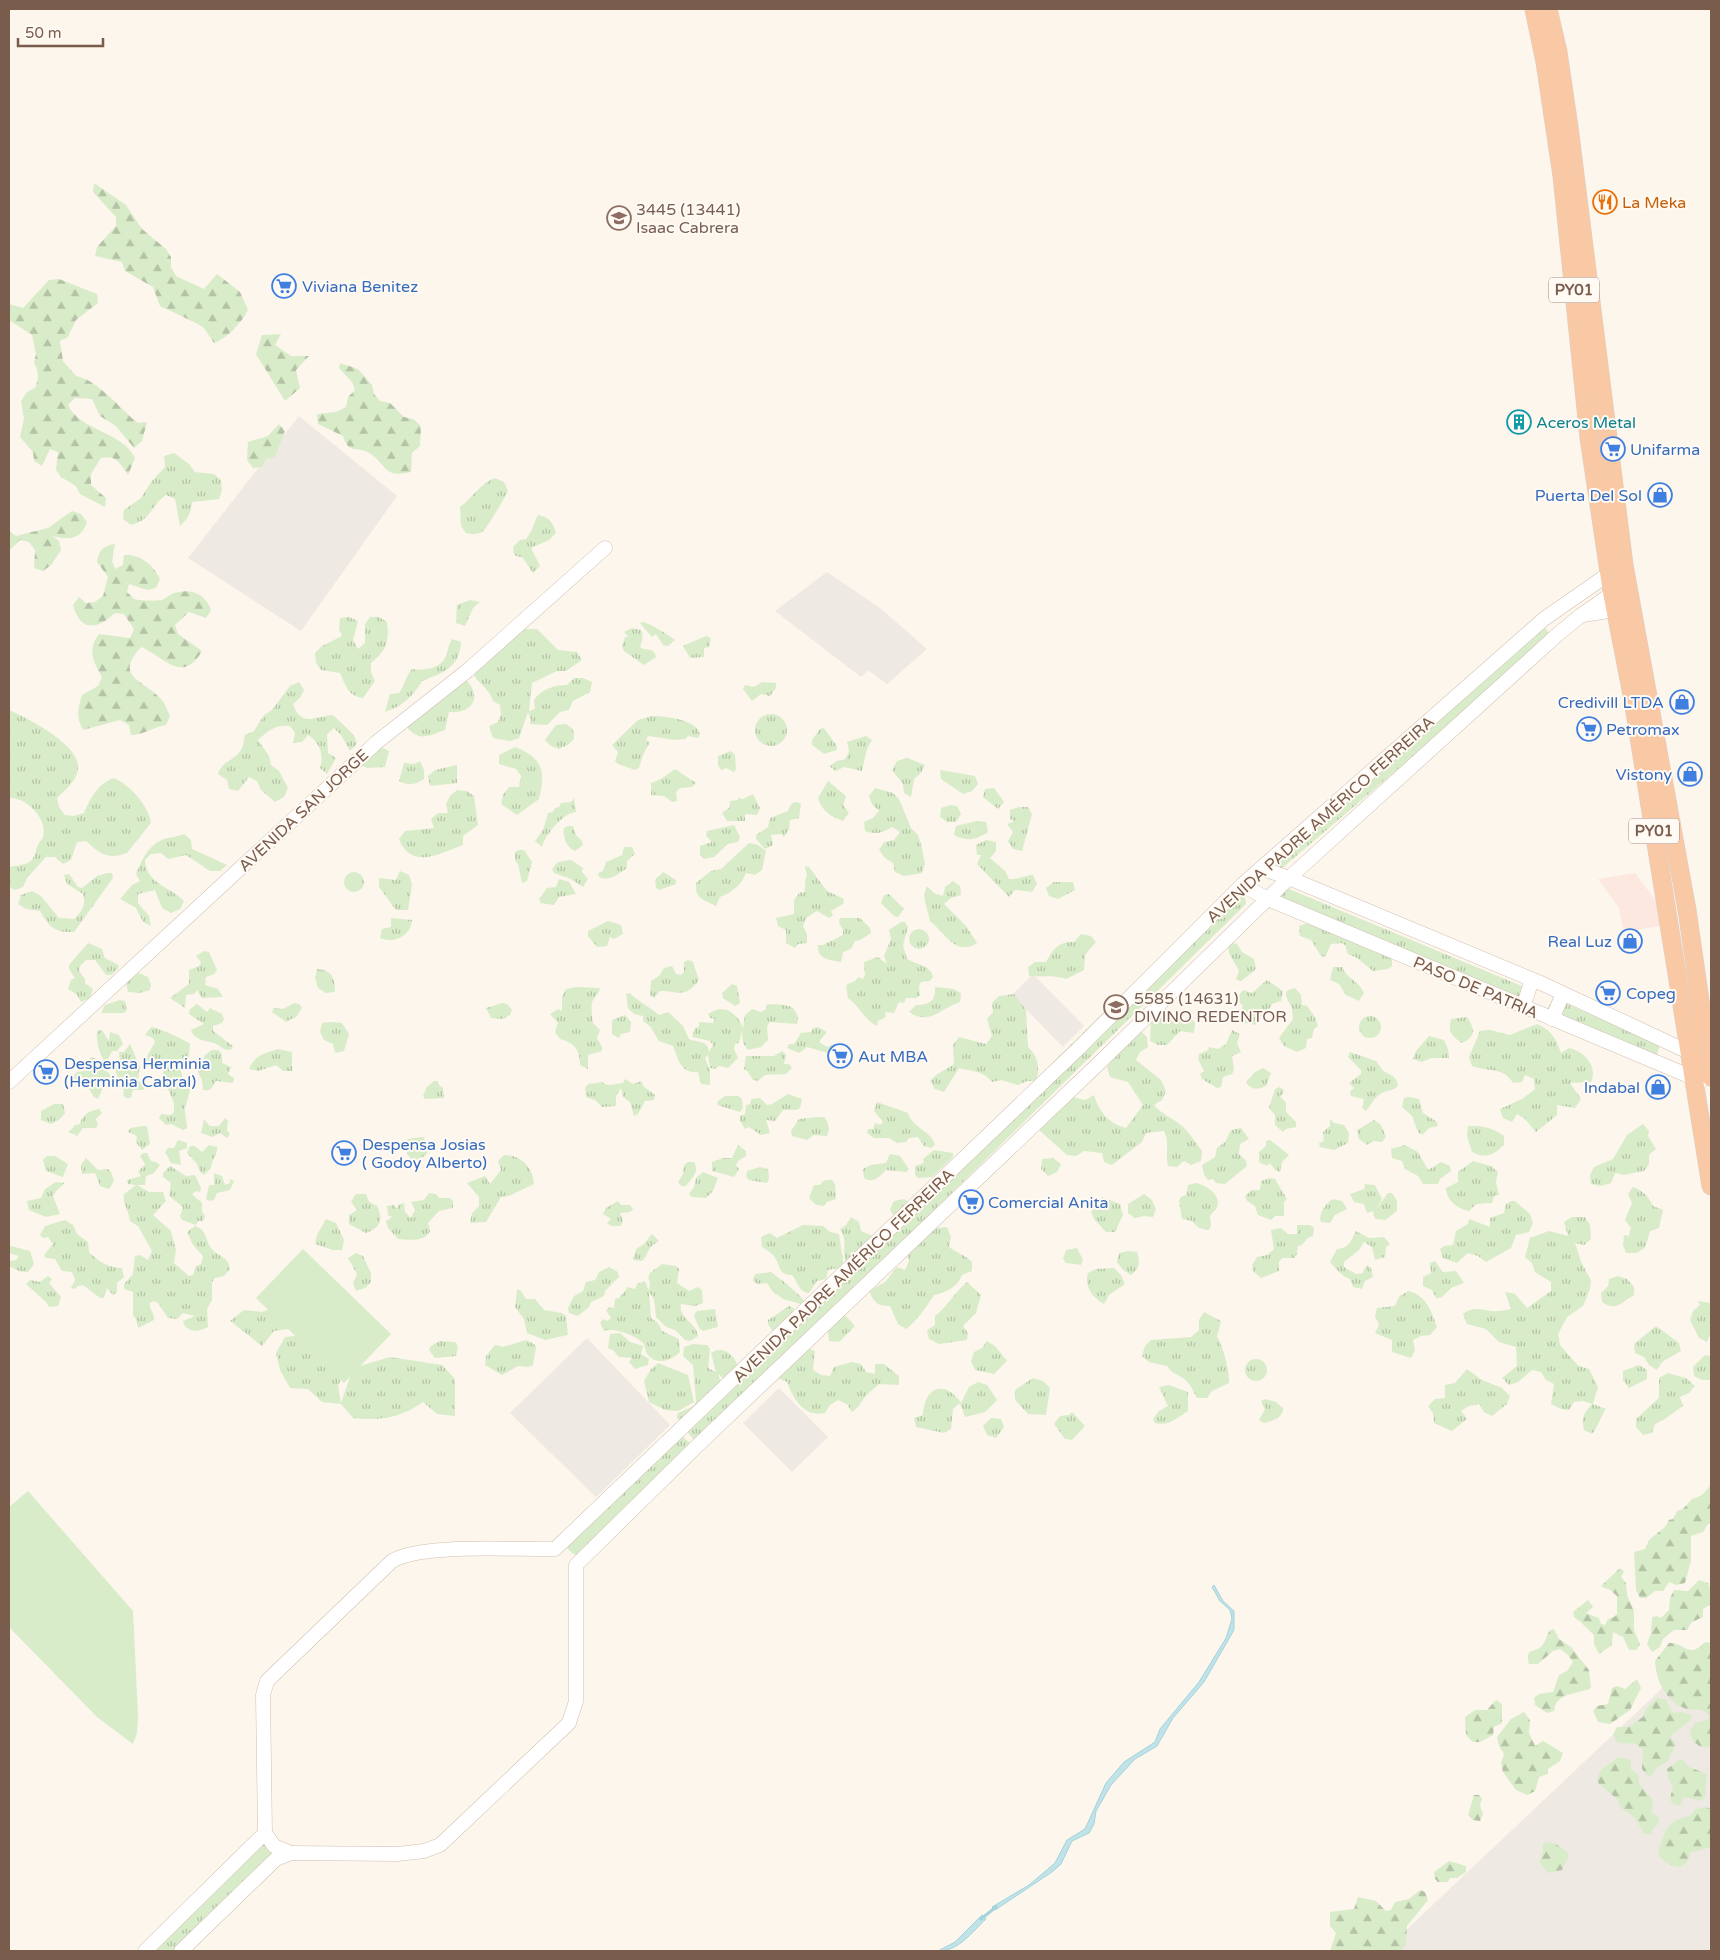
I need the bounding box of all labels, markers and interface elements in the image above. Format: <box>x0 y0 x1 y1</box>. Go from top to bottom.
scale bar <box>18 15 102 47</box>
text: 50 m <box>25 24 62 42</box>
restaurant icon: La Meka <box>1592 189 1618 215</box>
place label: La Meka <box>1622 193 1686 213</box>
place label: 3445 (13441) Isaac Cabrera <box>636 200 741 238</box>
school or university icon: 3445 (13441) Isaac Cabrera <box>606 205 632 231</box>
supermarket icon: Viviana Benitez <box>271 273 297 299</box>
place label: Viviana Benitez <box>302 277 418 297</box>
road number: PY01 <box>1549 278 1599 302</box>
building icon: Aceros Metal <box>1506 409 1532 435</box>
place label: Aceros Metal <box>1536 413 1636 433</box>
supermarket icon: Unifarma <box>1600 436 1626 462</box>
place label: Unifarma <box>1630 440 1700 460</box>
shop icon: Puerta Del Sol <box>1647 482 1673 508</box>
place label: Puerta Del Sol <box>1535 486 1642 506</box>
shop icon: Credivill LTDA <box>1669 689 1695 715</box>
place label: Credivill LTDA <box>1558 693 1664 713</box>
street label: AVENIDA PADRE AMÉRICO FERREIRA <box>1203 712 1439 928</box>
supermarket icon: Petromax <box>1576 716 1602 742</box>
place label: Petromax <box>1606 720 1680 740</box>
street label: AVENIDA SAN JORGE <box>234 745 373 876</box>
shop icon: Vistony <box>1677 761 1703 787</box>
place label: Vistony <box>1616 765 1672 785</box>
road number: PY01 <box>1629 818 1679 844</box>
shop icon: Real Luz <box>1617 928 1643 954</box>
place label: Real Luz <box>1547 932 1612 952</box>
street label: PASO DE PATRIA <box>1410 953 1541 1023</box>
supermarket icon: Copeg <box>1595 980 1621 1006</box>
place label: Copeg <box>1626 984 1676 1004</box>
place label: 5585 (14631) DIVINO REDENTOR <box>1134 989 1287 1027</box>
school or university icon: 5585 (14631) DIVINO REDENTOR <box>1103 994 1129 1020</box>
supermarket icon: Aut MBA <box>827 1043 853 1069</box>
place label: Aut MBA <box>858 1047 928 1067</box>
place label: Despensa Herminia (Herminia Cabral) <box>64 1054 211 1092</box>
supermarket icon: Despensa Herminia (Herminia Cabral) <box>33 1059 59 1085</box>
shop icon: Indabal <box>1645 1074 1671 1100</box>
place label: Indabal <box>1584 1078 1640 1098</box>
place label: Despensa Josias ( Godoy Alberto) <box>362 1135 487 1173</box>
supermarket icon: Despensa Josias ( Godoy Alberto) <box>331 1140 357 1166</box>
street label: AVENIDA PADRE AMÉRICO FERREIRA <box>729 1164 959 1387</box>
supermarket icon: Comercial Anita <box>958 1189 984 1215</box>
place label: Comercial Anita <box>988 1193 1109 1213</box>

